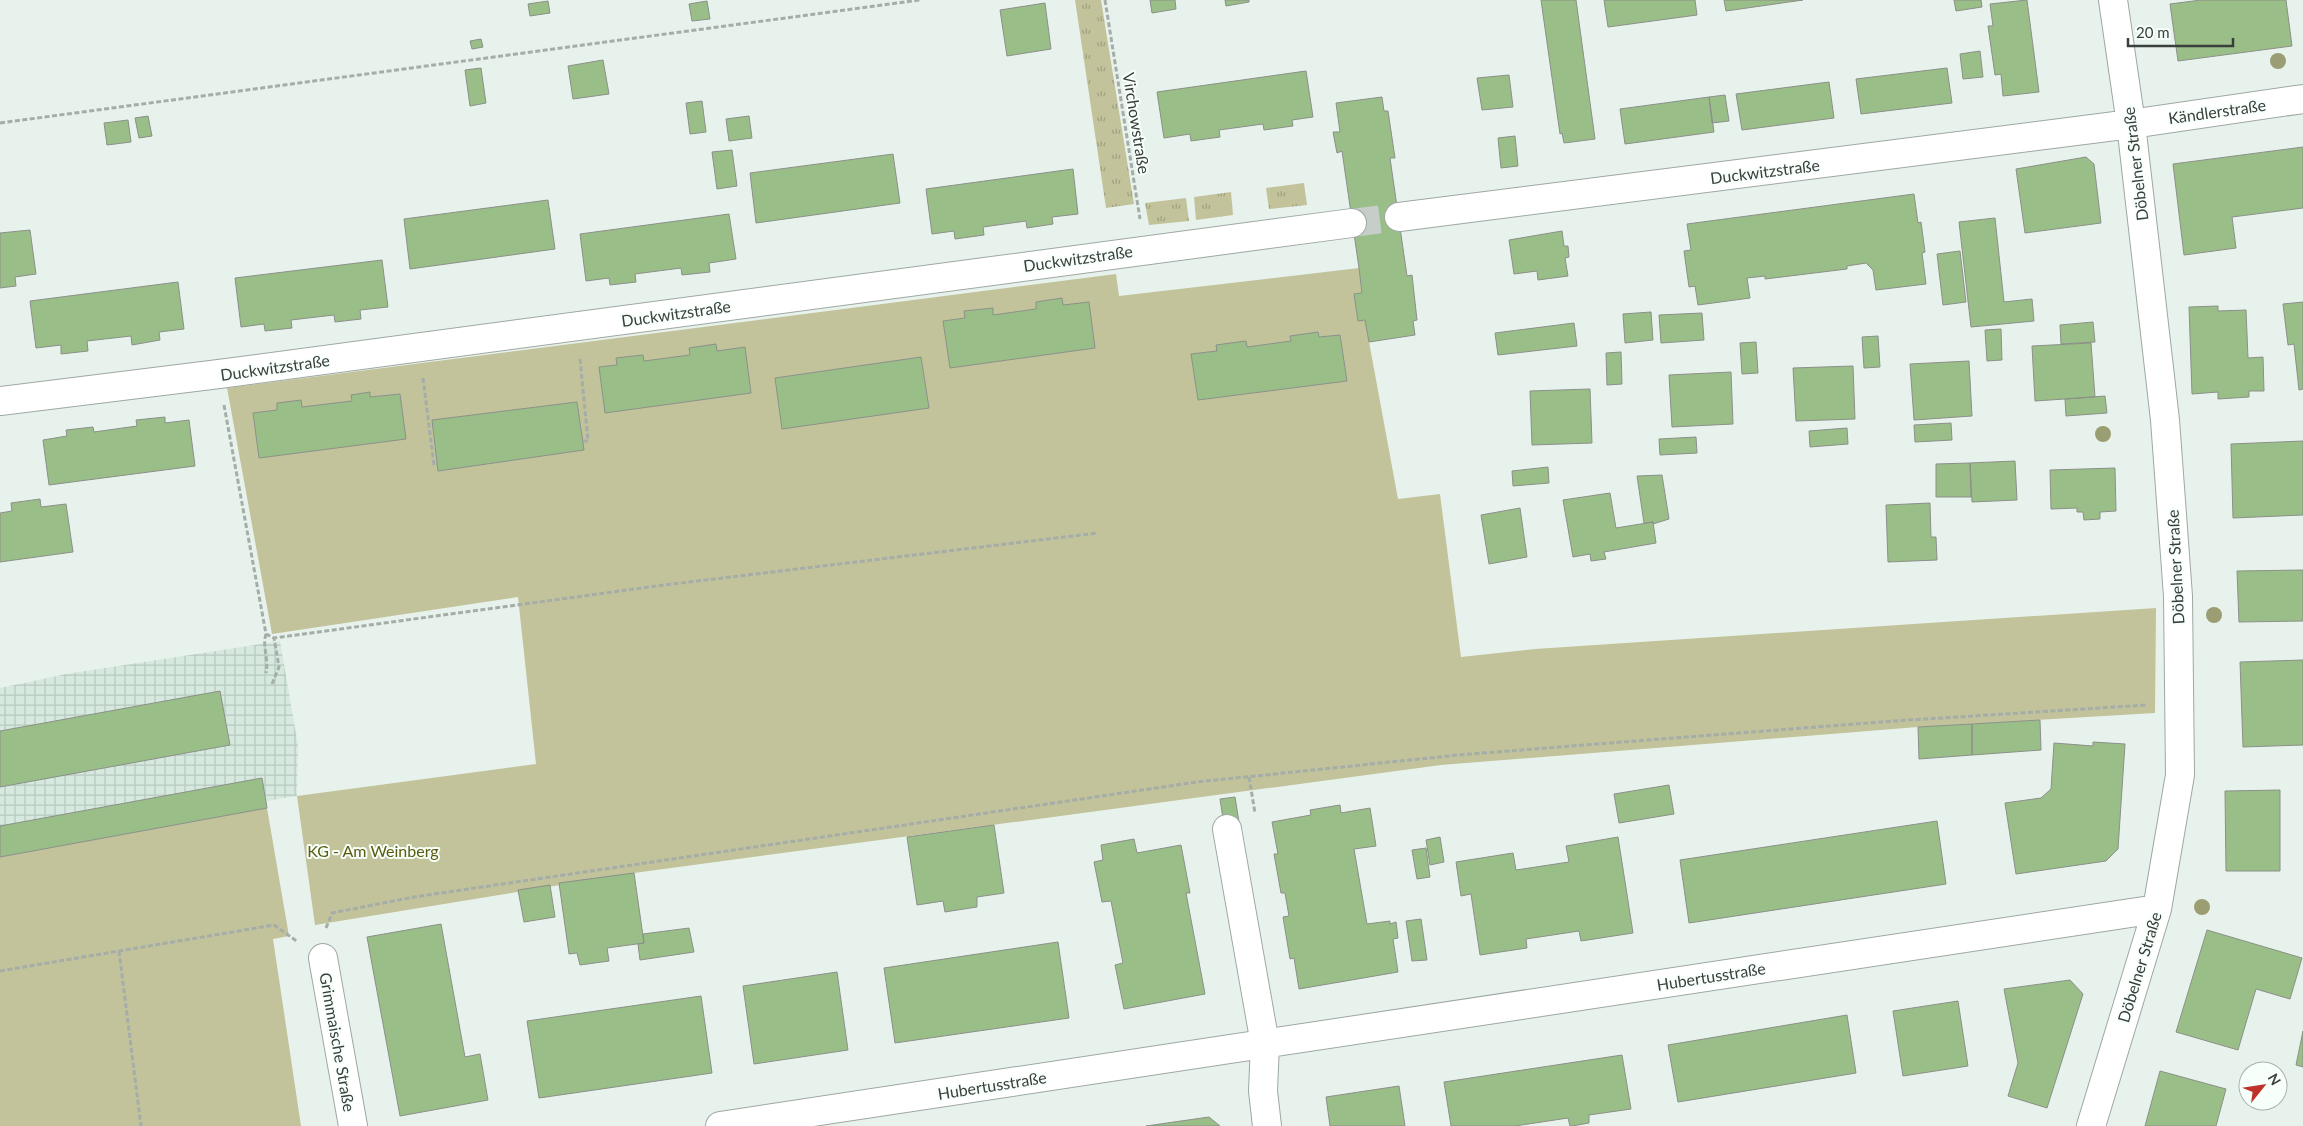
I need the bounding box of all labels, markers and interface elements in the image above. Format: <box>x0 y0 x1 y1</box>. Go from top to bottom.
scale bar <box>2128 15 2233 47</box>
text: 20 m <box>2136 23 2170 41</box>
street label: Virchowstraße <box>1120 71 1154 175</box>
street label: Kändlerstraße <box>2167 95 2267 127</box>
street label: Döbelner Straße <box>2119 106 2151 222</box>
street label: Duckwitzstraße <box>1709 155 1821 187</box>
street label: Duckwitzstraße <box>1022 241 1134 275</box>
street label: Duckwitzstraße <box>620 296 732 330</box>
street label: Duckwitzstraße <box>219 350 331 384</box>
street label: Döbelner Straße <box>2163 509 2187 625</box>
park label: KG - Am Weinberg <box>307 841 439 860</box>
street label: Döbelner Straße <box>2113 909 2165 1025</box>
street label: Hubertusstraße <box>1655 958 1767 994</box>
street label: Grimmaische Straße <box>316 971 360 1113</box>
north arrow <box>2238 1061 2288 1111</box>
street label: Hubertusstraße <box>936 1067 1048 1103</box>
text: N <box>2265 1070 2285 1088</box>

